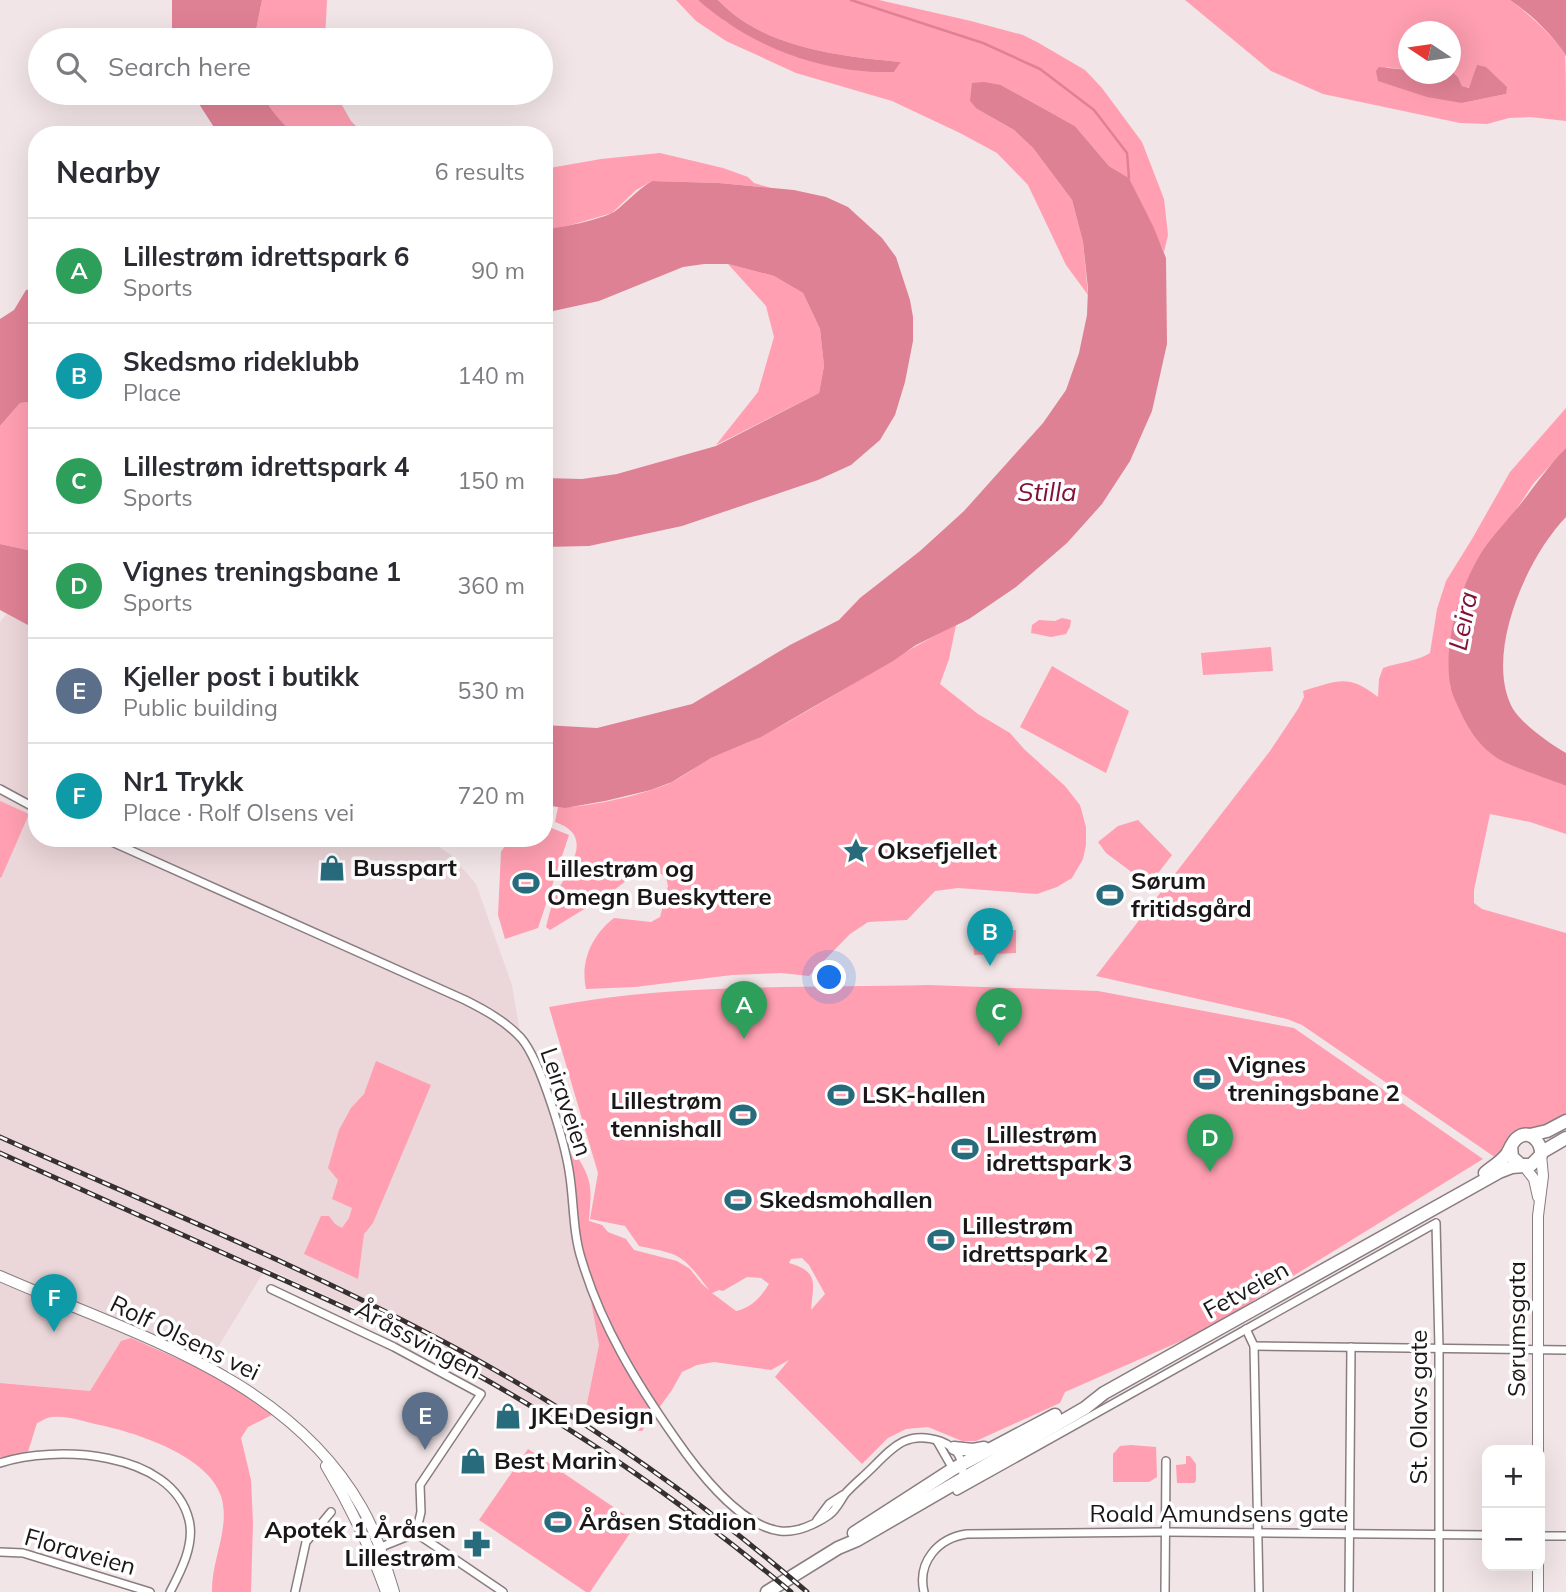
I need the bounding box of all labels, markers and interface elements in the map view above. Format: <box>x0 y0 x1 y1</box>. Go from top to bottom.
north arrow <box>1398 21 1461 84</box>
search box <box>28 28 553 105</box>
icon: search <box>52 48 90 86</box>
text: Search here <box>108 50 251 83</box>
text: Nearby <box>56 153 160 191</box>
text: 6 results <box>435 157 525 186</box>
text: Lillestrøm idrettspark 6 <box>123 240 409 273</box>
text: A <box>70 256 88 285</box>
text: 90 m <box>471 256 525 285</box>
text: Sports <box>123 273 193 302</box>
text: Skedsmo rideklubb <box>123 345 359 378</box>
text: B <box>71 361 87 390</box>
text: 140 m <box>457 361 525 390</box>
text: Place <box>123 378 181 407</box>
text: Lillestrøm idrettspark 4 <box>123 450 409 483</box>
text: C <box>71 466 87 495</box>
text: 150 m <box>457 466 525 495</box>
water label: Stilla <box>1017 475 1077 508</box>
text: Sports <box>123 483 193 512</box>
text: Vignes treningsbane 1 <box>123 555 401 588</box>
text: D <box>70 571 88 600</box>
text: 360 m <box>457 571 525 600</box>
text: Sports <box>123 588 193 617</box>
water label: Leira <box>1441 589 1484 653</box>
text: Kjeller post i butikk <box>123 660 359 693</box>
text: E <box>72 676 86 705</box>
text: 530 m <box>457 676 525 705</box>
text: Public building <box>123 693 278 722</box>
text: Nr1 Trykk <box>123 765 243 798</box>
text: F <box>72 781 86 810</box>
text: 720 m <box>457 781 525 810</box>
text: Place · Rolf Olsens vei <box>123 798 354 827</box>
place label: Oksefjellet <box>877 835 997 865</box>
place icon: Oksefjellet <box>841 836 871 866</box>
place label: Busspart <box>353 852 457 882</box>
shop icon: Busspart <box>317 853 347 883</box>
place label: Lillestrøm og Omegn Bueskyttere <box>547 853 772 911</box>
place label: Sørum fritidsgård <box>1131 865 1252 923</box>
sports icon: Lillestrøm og Omegn Bueskyttere <box>511 868 541 898</box>
sports icon: Sørum fritidsgård <box>1095 880 1125 910</box>
pin: B <box>967 908 1013 966</box>
your location <box>812 960 846 994</box>
pin: A <box>721 981 767 1039</box>
pin: C <box>976 988 1022 1046</box>
street label: Leiraveien <box>534 1043 600 1160</box>
place label: Vignes treningsbane 2 <box>1227 1049 1400 1107</box>
sports icon: Vignes treningsbane 2 <box>1192 1064 1222 1094</box>
place label: LSK-hallen <box>862 1079 986 1109</box>
sports icon: LSK-hallen <box>826 1080 856 1110</box>
place label: Lillestrøm tennishall <box>611 1085 722 1143</box>
sports icon: Lillestrøm tennishall <box>728 1100 758 1130</box>
pin: D <box>1187 1114 1233 1172</box>
place label: Lillestrøm idrettspark 3 <box>986 1119 1132 1177</box>
sports icon: Lillestrøm idrettspark 3 <box>950 1134 980 1164</box>
place label: Skedsmohallen <box>759 1184 933 1214</box>
sports icon: Skedsmohallen <box>723 1185 753 1215</box>
place label: Lillestrøm idrettspark 2 <box>962 1210 1108 1268</box>
sports icon: Lillestrøm idrettspark 2 <box>926 1225 956 1255</box>
street label: Fetveien <box>1198 1253 1293 1325</box>
street label: Sørumsgata <box>1501 1261 1531 1397</box>
pin: F <box>31 1274 77 1332</box>
street label: Rolf Olsens vei <box>106 1288 265 1386</box>
street label: Åråssvingen <box>350 1293 487 1385</box>
street label: St. Olavs gate <box>1403 1330 1433 1484</box>
pin: E <box>402 1392 448 1450</box>
place label: JKE Design <box>529 1400 654 1430</box>
shop icon: JKE Design <box>493 1401 523 1431</box>
place label: Best Marin <box>494 1445 617 1475</box>
map controls <box>1482 1445 1545 1571</box>
button: + <box>1482 1445 1545 1508</box>
shop icon: Best Marin <box>458 1446 488 1476</box>
street label: Roald Amundsens gate <box>1089 1498 1349 1528</box>
place label: Åråsen Stadion <box>579 1506 757 1536</box>
sports icon: Åråsen Stadion <box>543 1507 573 1537</box>
button: − <box>1482 1508 1545 1571</box>
place label: Apotek 1 Åråsen Lillestrøm <box>264 1514 456 1572</box>
street label: Floraveien <box>21 1521 139 1581</box>
pharmacy icon: Apotek 1 Åråsen Lillestrøm <box>462 1529 492 1559</box>

